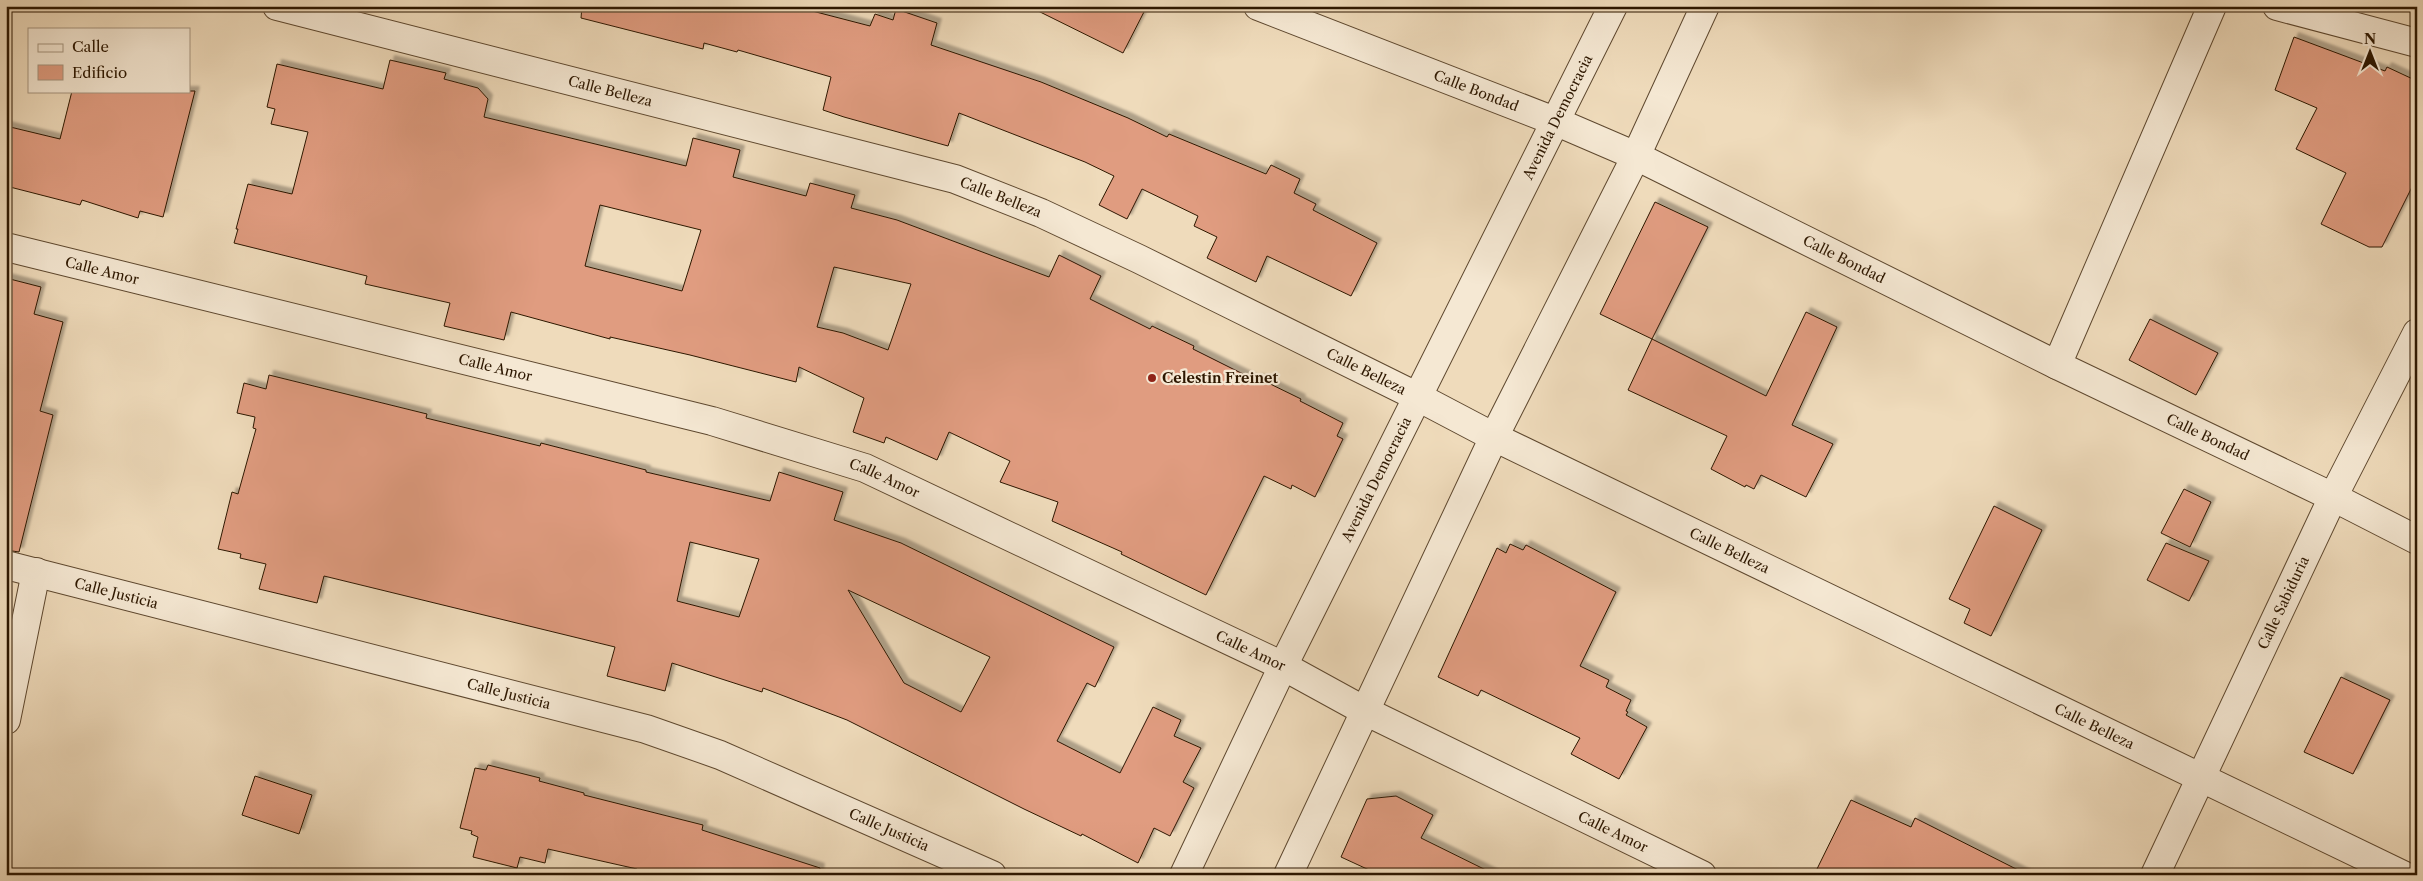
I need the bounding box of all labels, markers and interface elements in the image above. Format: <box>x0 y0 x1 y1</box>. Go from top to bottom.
legend <box>28 28 190 92</box>
north arrow <box>2346 28 2396 78</box>
text: N <box>2364 30 2376 48</box>
text: Calle <box>72 37 109 56</box>
street label: Avenida Democracia <box>1518 51 1597 183</box>
text: Edificio <box>72 63 127 82</box>
street label: Calle Bondad <box>1431 66 1522 115</box>
street label: Calle Belleza <box>566 72 655 111</box>
street label: Calle Belleza <box>957 173 1045 222</box>
street label: Calle Bondad <box>1800 231 1889 287</box>
street label: Calle Amor <box>63 253 141 288</box>
street label: Calle Belleza <box>1323 344 1410 399</box>
street label: Calle Amor <box>457 350 534 385</box>
place label: Celestin Freinet <box>1162 369 1278 387</box>
marker: Celestin Freinet <box>1146 372 1158 384</box>
street label: Calle Bondad <box>2164 410 2253 465</box>
street label: Avenida Democracia <box>1337 413 1415 546</box>
street label: Calle Amor <box>847 455 923 502</box>
street label: Calle Belleza <box>1687 524 1773 578</box>
street label: Calle Sabiduria <box>2254 552 2313 652</box>
street label: Calle Justicia <box>73 574 161 613</box>
street label: Calle Amor <box>1213 626 1289 675</box>
street label: Calle Justicia <box>465 674 553 713</box>
street label: Calle Belleza <box>2051 699 2138 753</box>
street label: Calle Justicia <box>846 804 933 855</box>
street label: Calle Amor <box>1575 807 1651 856</box>

